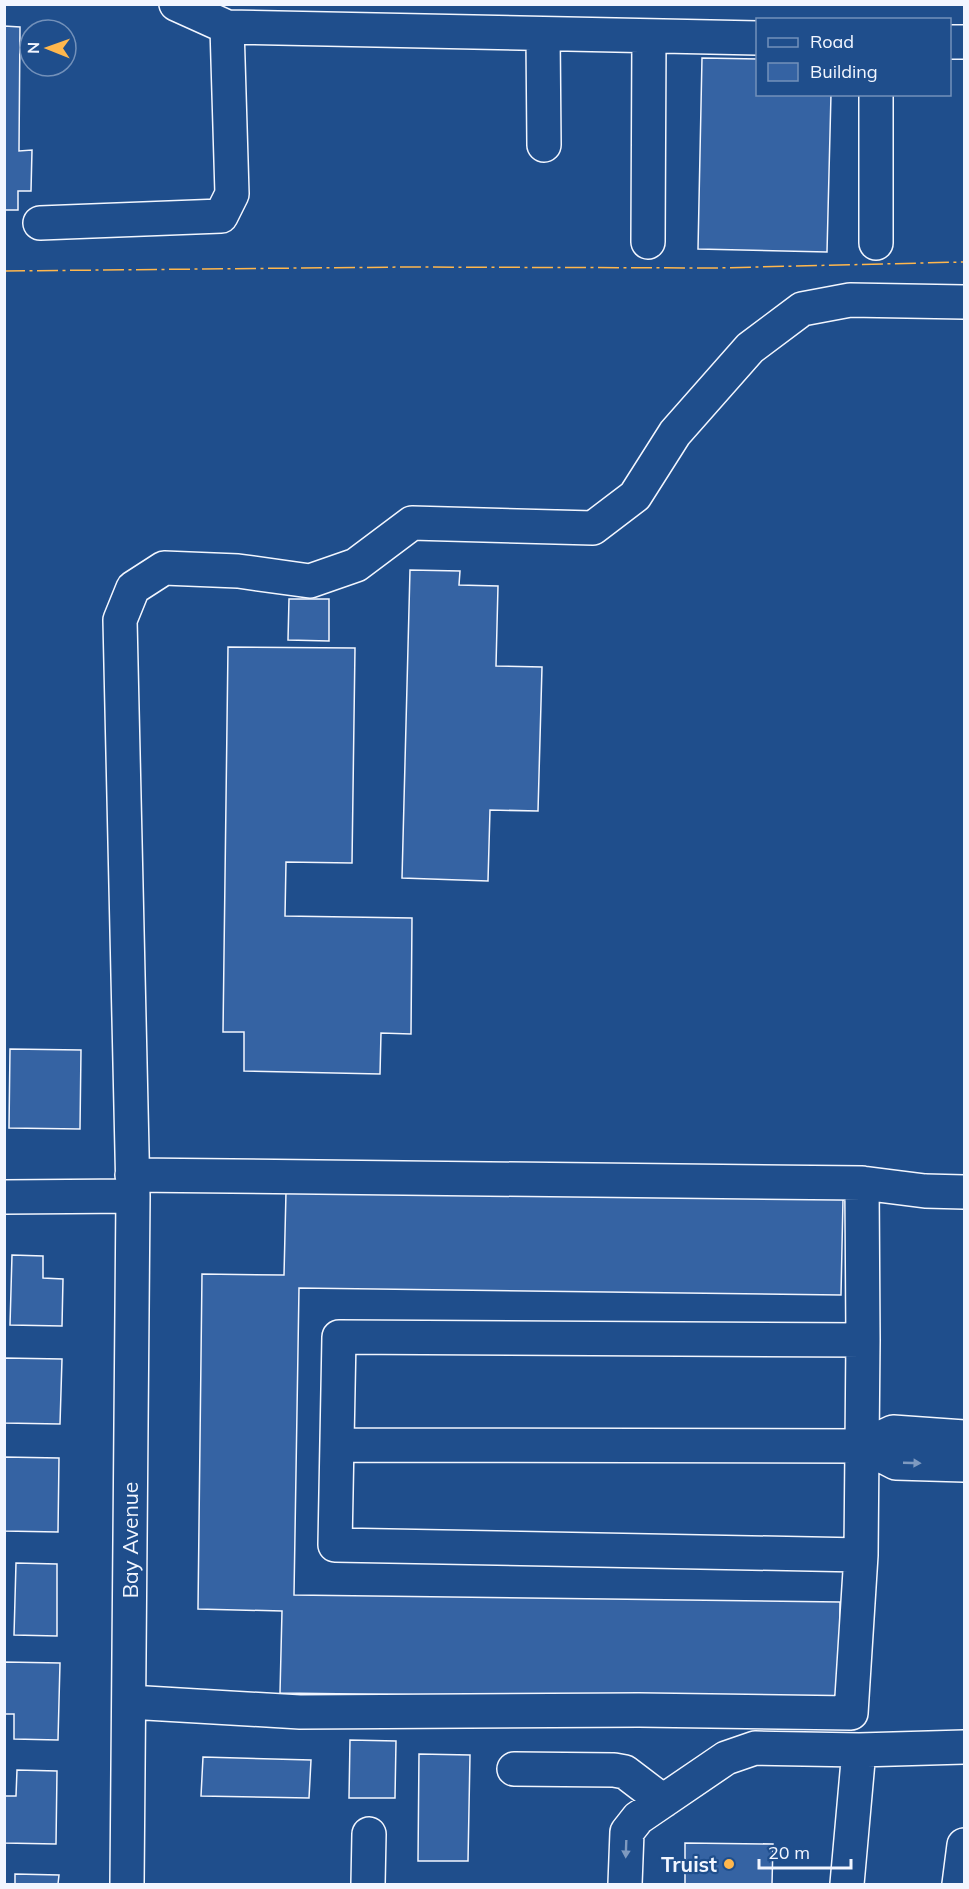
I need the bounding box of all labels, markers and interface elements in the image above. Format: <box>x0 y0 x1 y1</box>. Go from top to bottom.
north arrow <box>18 18 78 78</box>
legend <box>756 18 951 96</box>
text: Road <box>810 30 854 53</box>
text: N <box>23 42 43 54</box>
text: Building <box>810 60 878 83</box>
one-way arrow <box>902 1459 921 1468</box>
street label: Bay Avenue <box>117 1482 143 1598</box>
scale bar <box>759 1832 850 1870</box>
one-way arrow <box>622 1840 631 1859</box>
text: 20 m <box>768 1841 810 1864</box>
place label: Truist <box>661 1851 717 1877</box>
marker: Truist <box>722 1857 736 1871</box>

